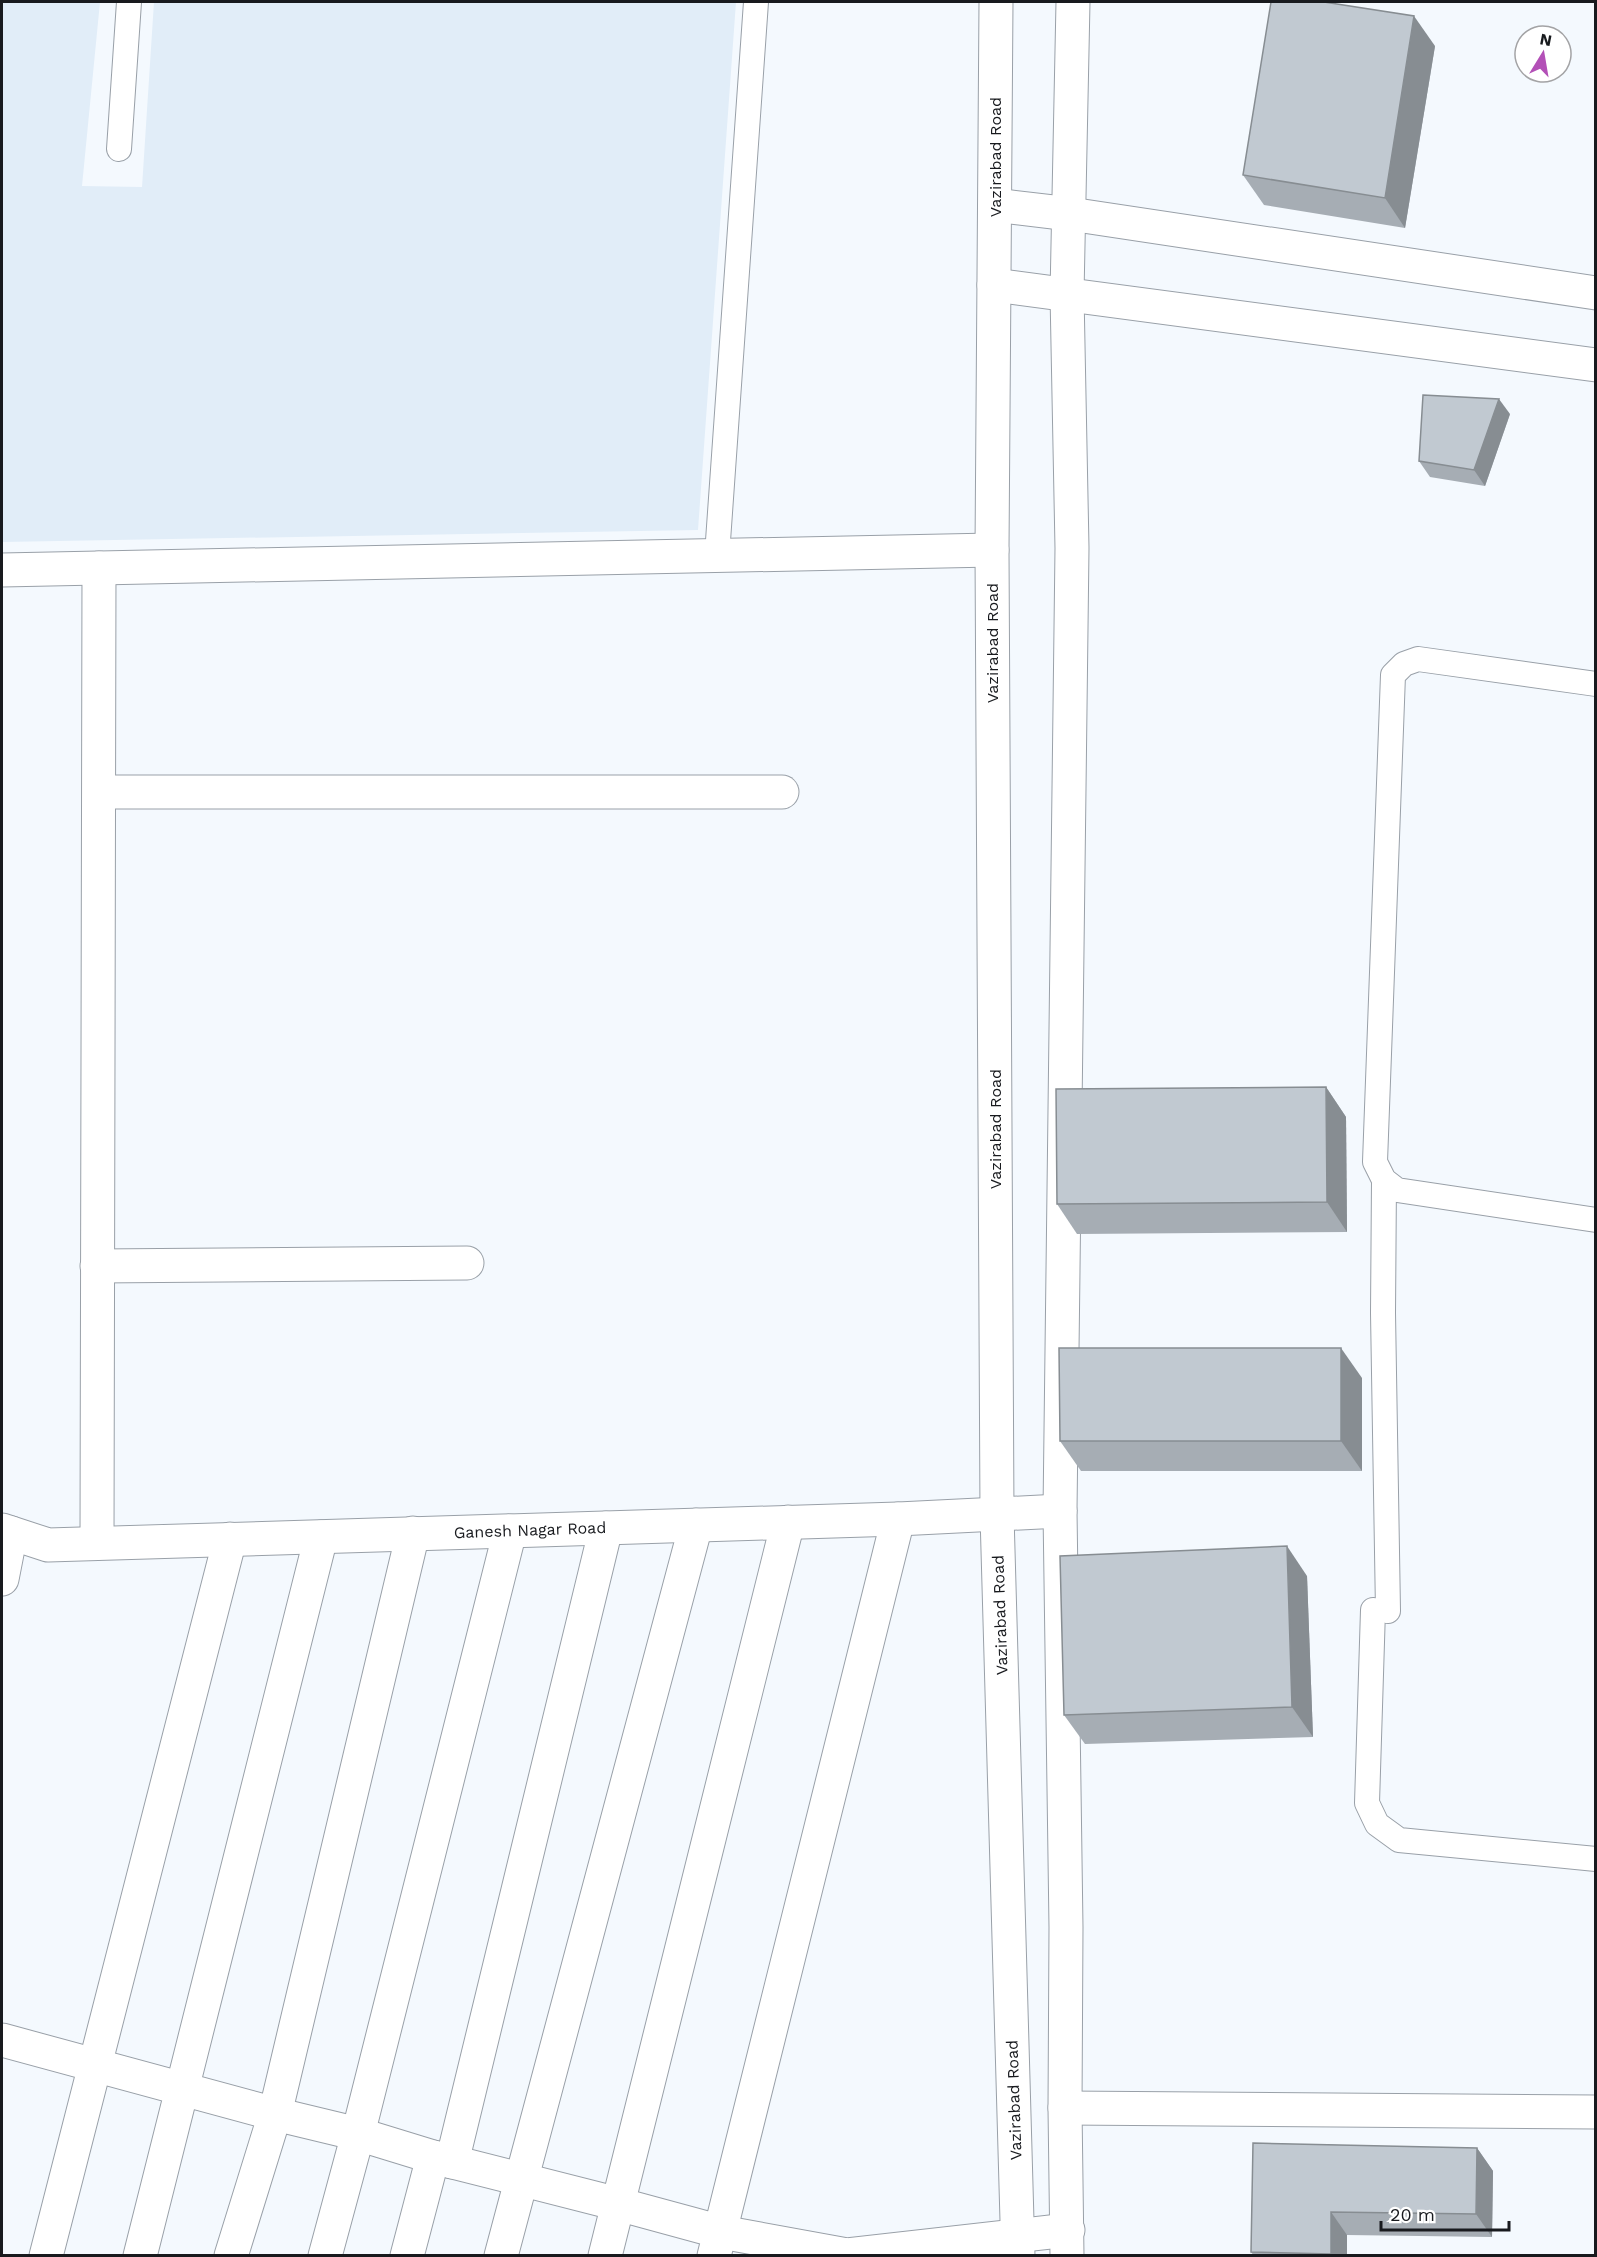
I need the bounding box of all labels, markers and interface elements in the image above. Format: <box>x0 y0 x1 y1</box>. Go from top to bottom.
north arrow <box>1513 24 1573 84</box>
text: N <box>1538 29 1553 50</box>
street label: Vazirabad Road <box>986 97 1005 217</box>
street label: Vazirabad Road <box>983 583 1002 703</box>
street label: Vazirabad Road <box>986 1069 1005 1189</box>
street label: Ganesh Nagar Road <box>453 1518 607 1542</box>
street label: Vazirabad Road <box>988 1555 1012 1675</box>
street label: Vazirabad Road <box>1002 2040 1026 2160</box>
scale bar <box>1381 2194 1508 2232</box>
text: 20 m <box>1390 2204 1435 2225</box>

